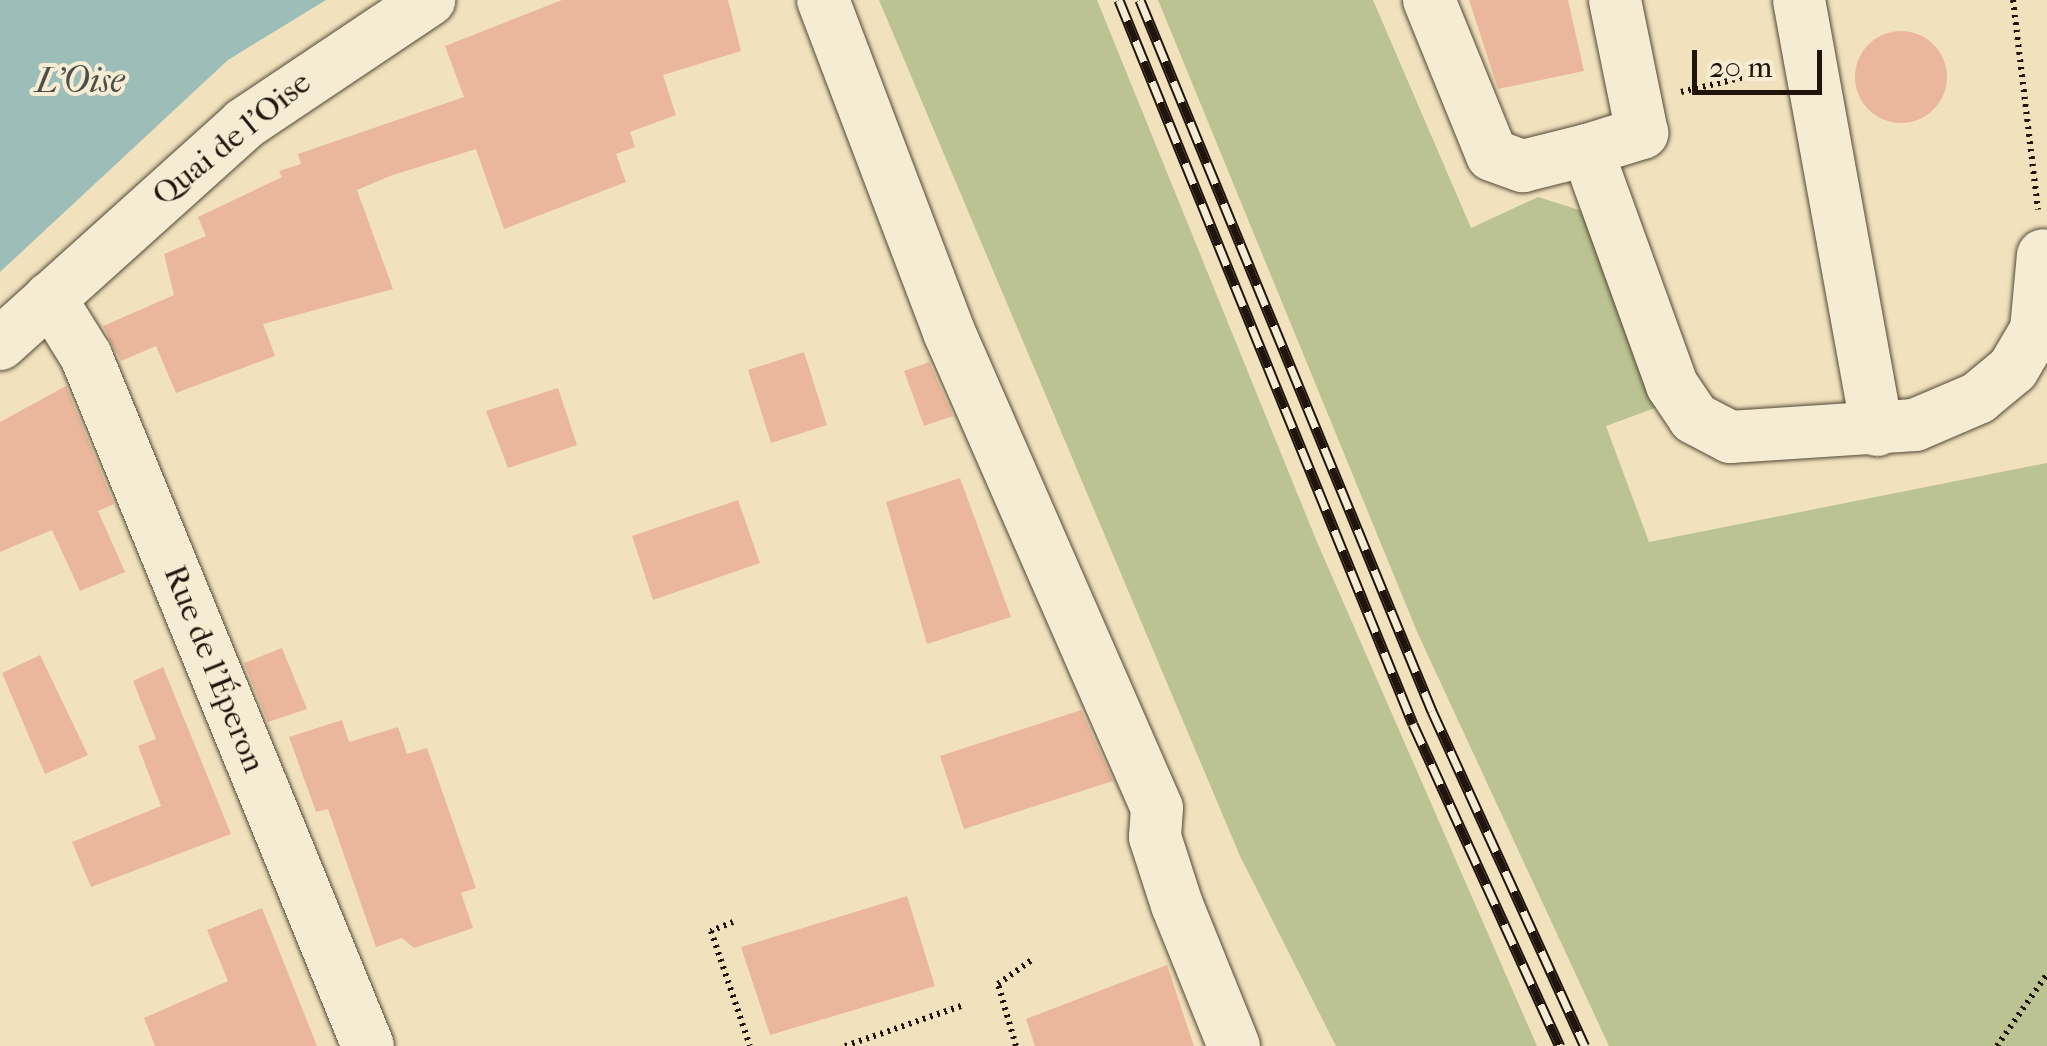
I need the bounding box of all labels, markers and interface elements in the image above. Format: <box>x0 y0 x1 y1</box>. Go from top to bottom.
scale bar <box>1697 30 1827 92</box>
text: 20 m <box>1709 50 1772 85</box>
water label: L’Oise <box>36 60 124 102</box>
street label: Quai de l'Oise <box>145 64 319 214</box>
street label: Rue de l'Éperon <box>155 560 273 778</box>

